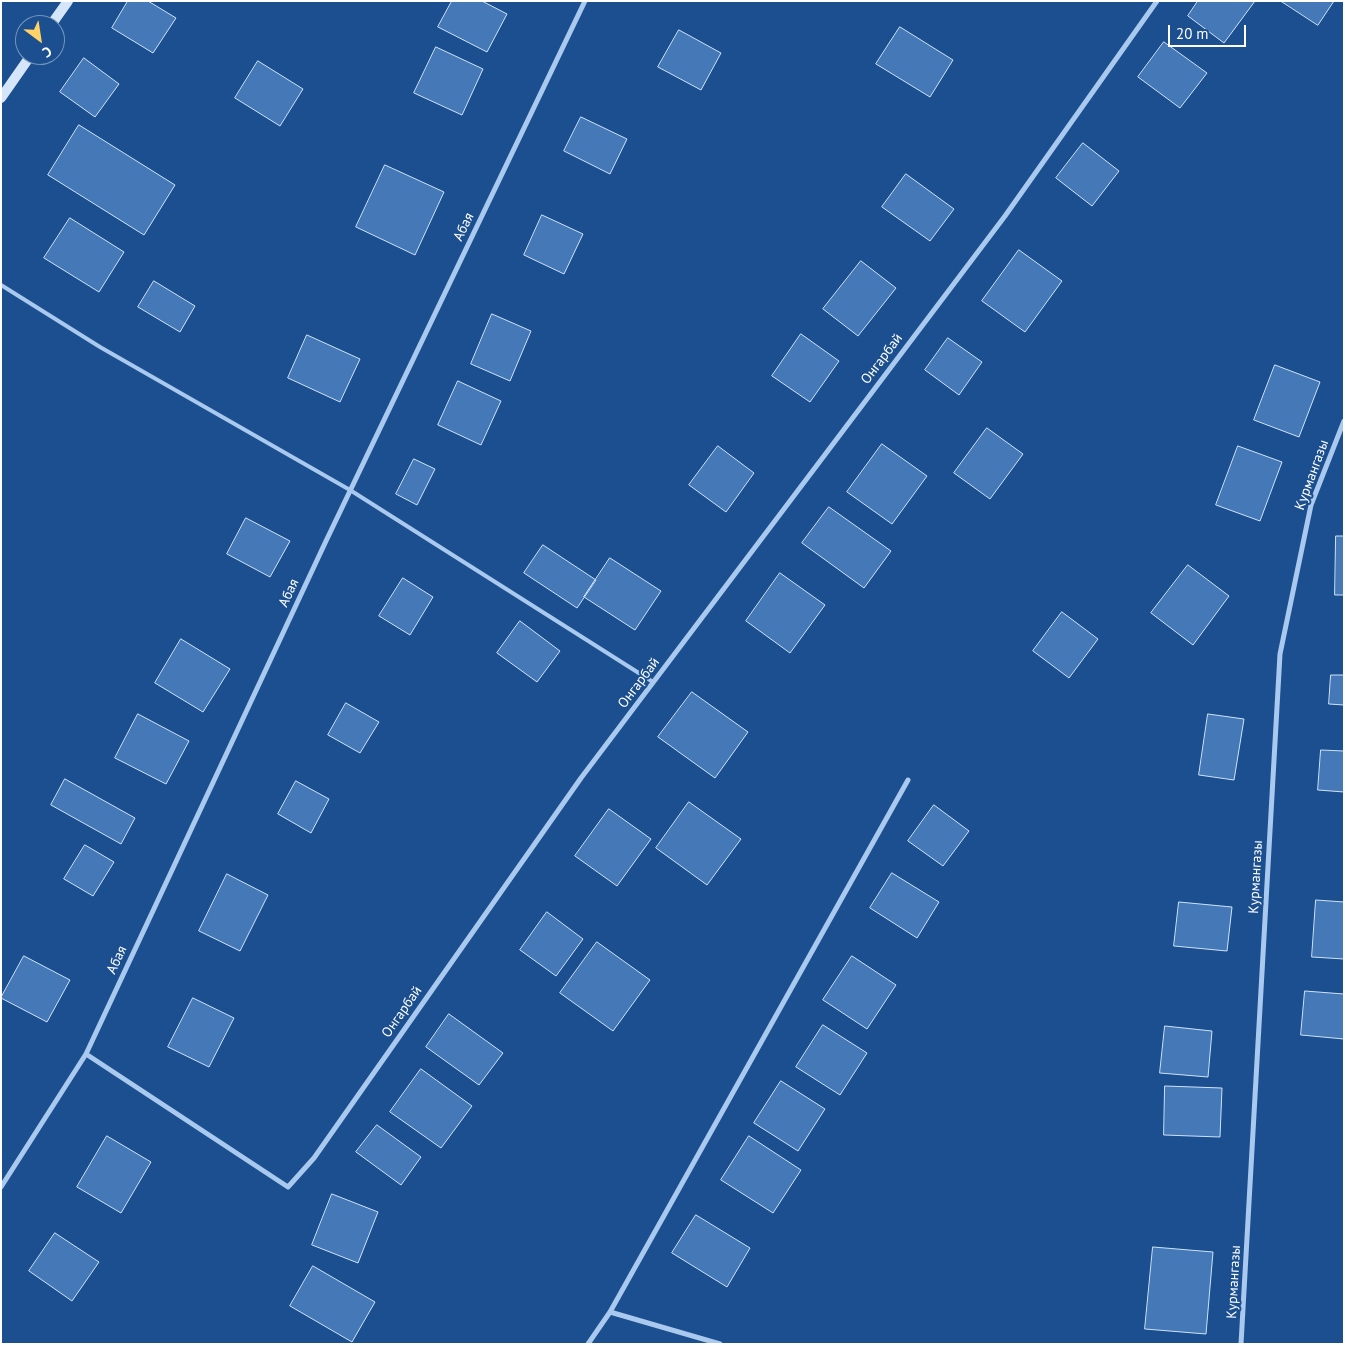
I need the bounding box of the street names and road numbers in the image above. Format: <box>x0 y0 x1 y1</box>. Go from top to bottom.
street label: Абая <box>450 210 478 244</box>
street label: Онгарбай <box>858 330 906 388</box>
street label: Курмангазы <box>1292 438 1332 512</box>
street label: Абая <box>275 576 303 610</box>
street label: Онгарбай <box>615 654 663 712</box>
street label: Курмангазы <box>1246 840 1266 914</box>
street label: Абая <box>103 943 131 977</box>
street label: Онгарбай <box>378 983 426 1041</box>
street label: Курмангазы <box>1224 1245 1244 1319</box>

